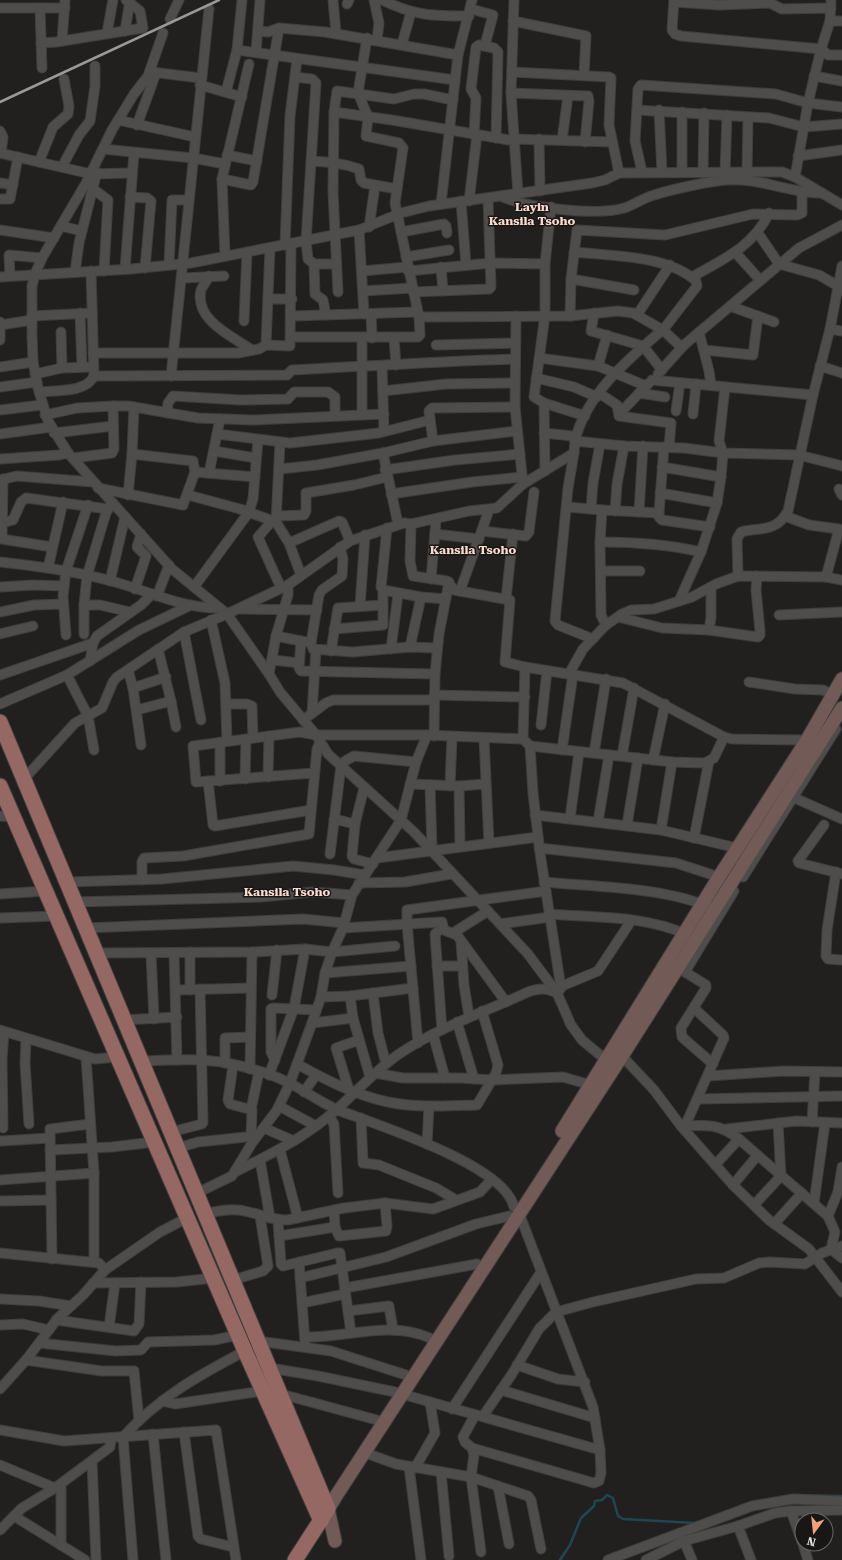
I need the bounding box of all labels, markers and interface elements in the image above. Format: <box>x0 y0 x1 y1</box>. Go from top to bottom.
district label: Layin Kansila Tsoho <box>489 200 576 228</box>
district label: Kansila Tsoho <box>430 543 517 557</box>
district label: Kansila Tsoho <box>244 885 331 899</box>
north arrow <box>794 1512 834 1552</box>
text: N <box>805 1534 817 1549</box>

